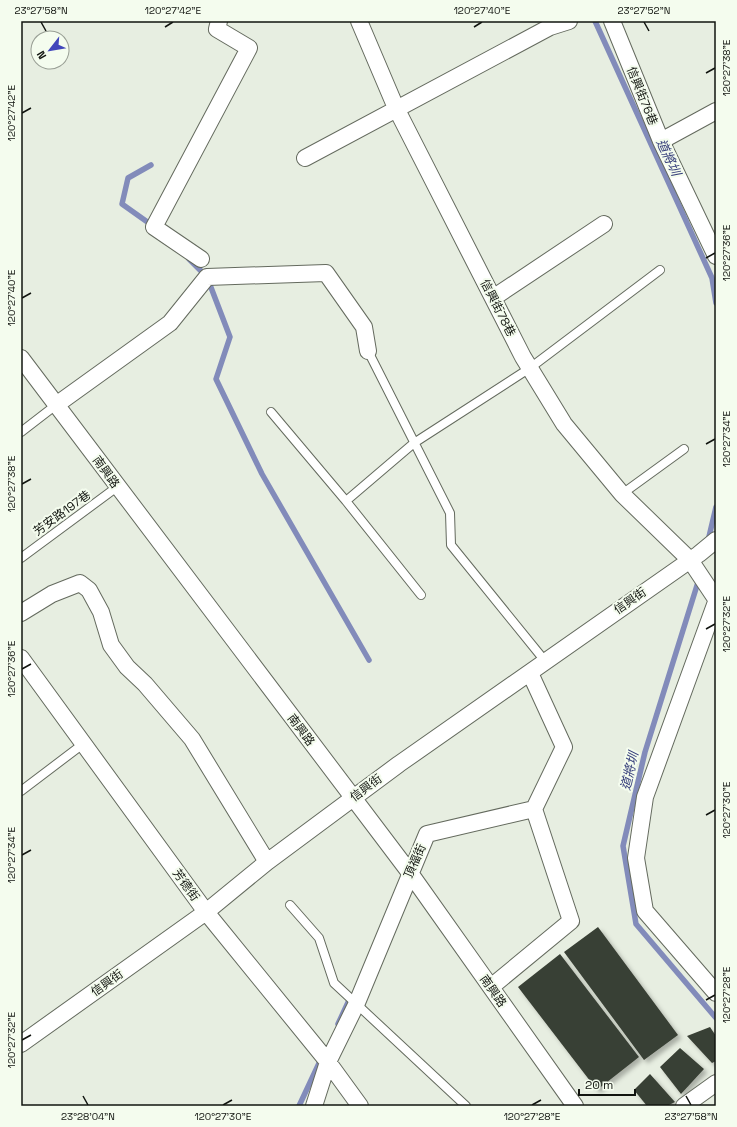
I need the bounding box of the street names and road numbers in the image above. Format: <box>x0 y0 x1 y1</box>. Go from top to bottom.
street label: 信興街76巷 <box>623 64 661 128</box>
street label: 信興街78巷 <box>477 277 519 339</box>
street label: 南興路 <box>89 453 123 491</box>
street label: 芳安路197巷 <box>30 487 94 539</box>
street label: 信興街 <box>611 584 649 618</box>
street label: 南興路 <box>284 711 318 749</box>
street label: 信興街 <box>347 771 385 805</box>
street label: 頂福街 <box>400 841 430 881</box>
street label: 芳德街 <box>169 866 203 904</box>
street label: 信興街 <box>88 966 126 1000</box>
street label: 南興路 <box>476 972 510 1010</box>

